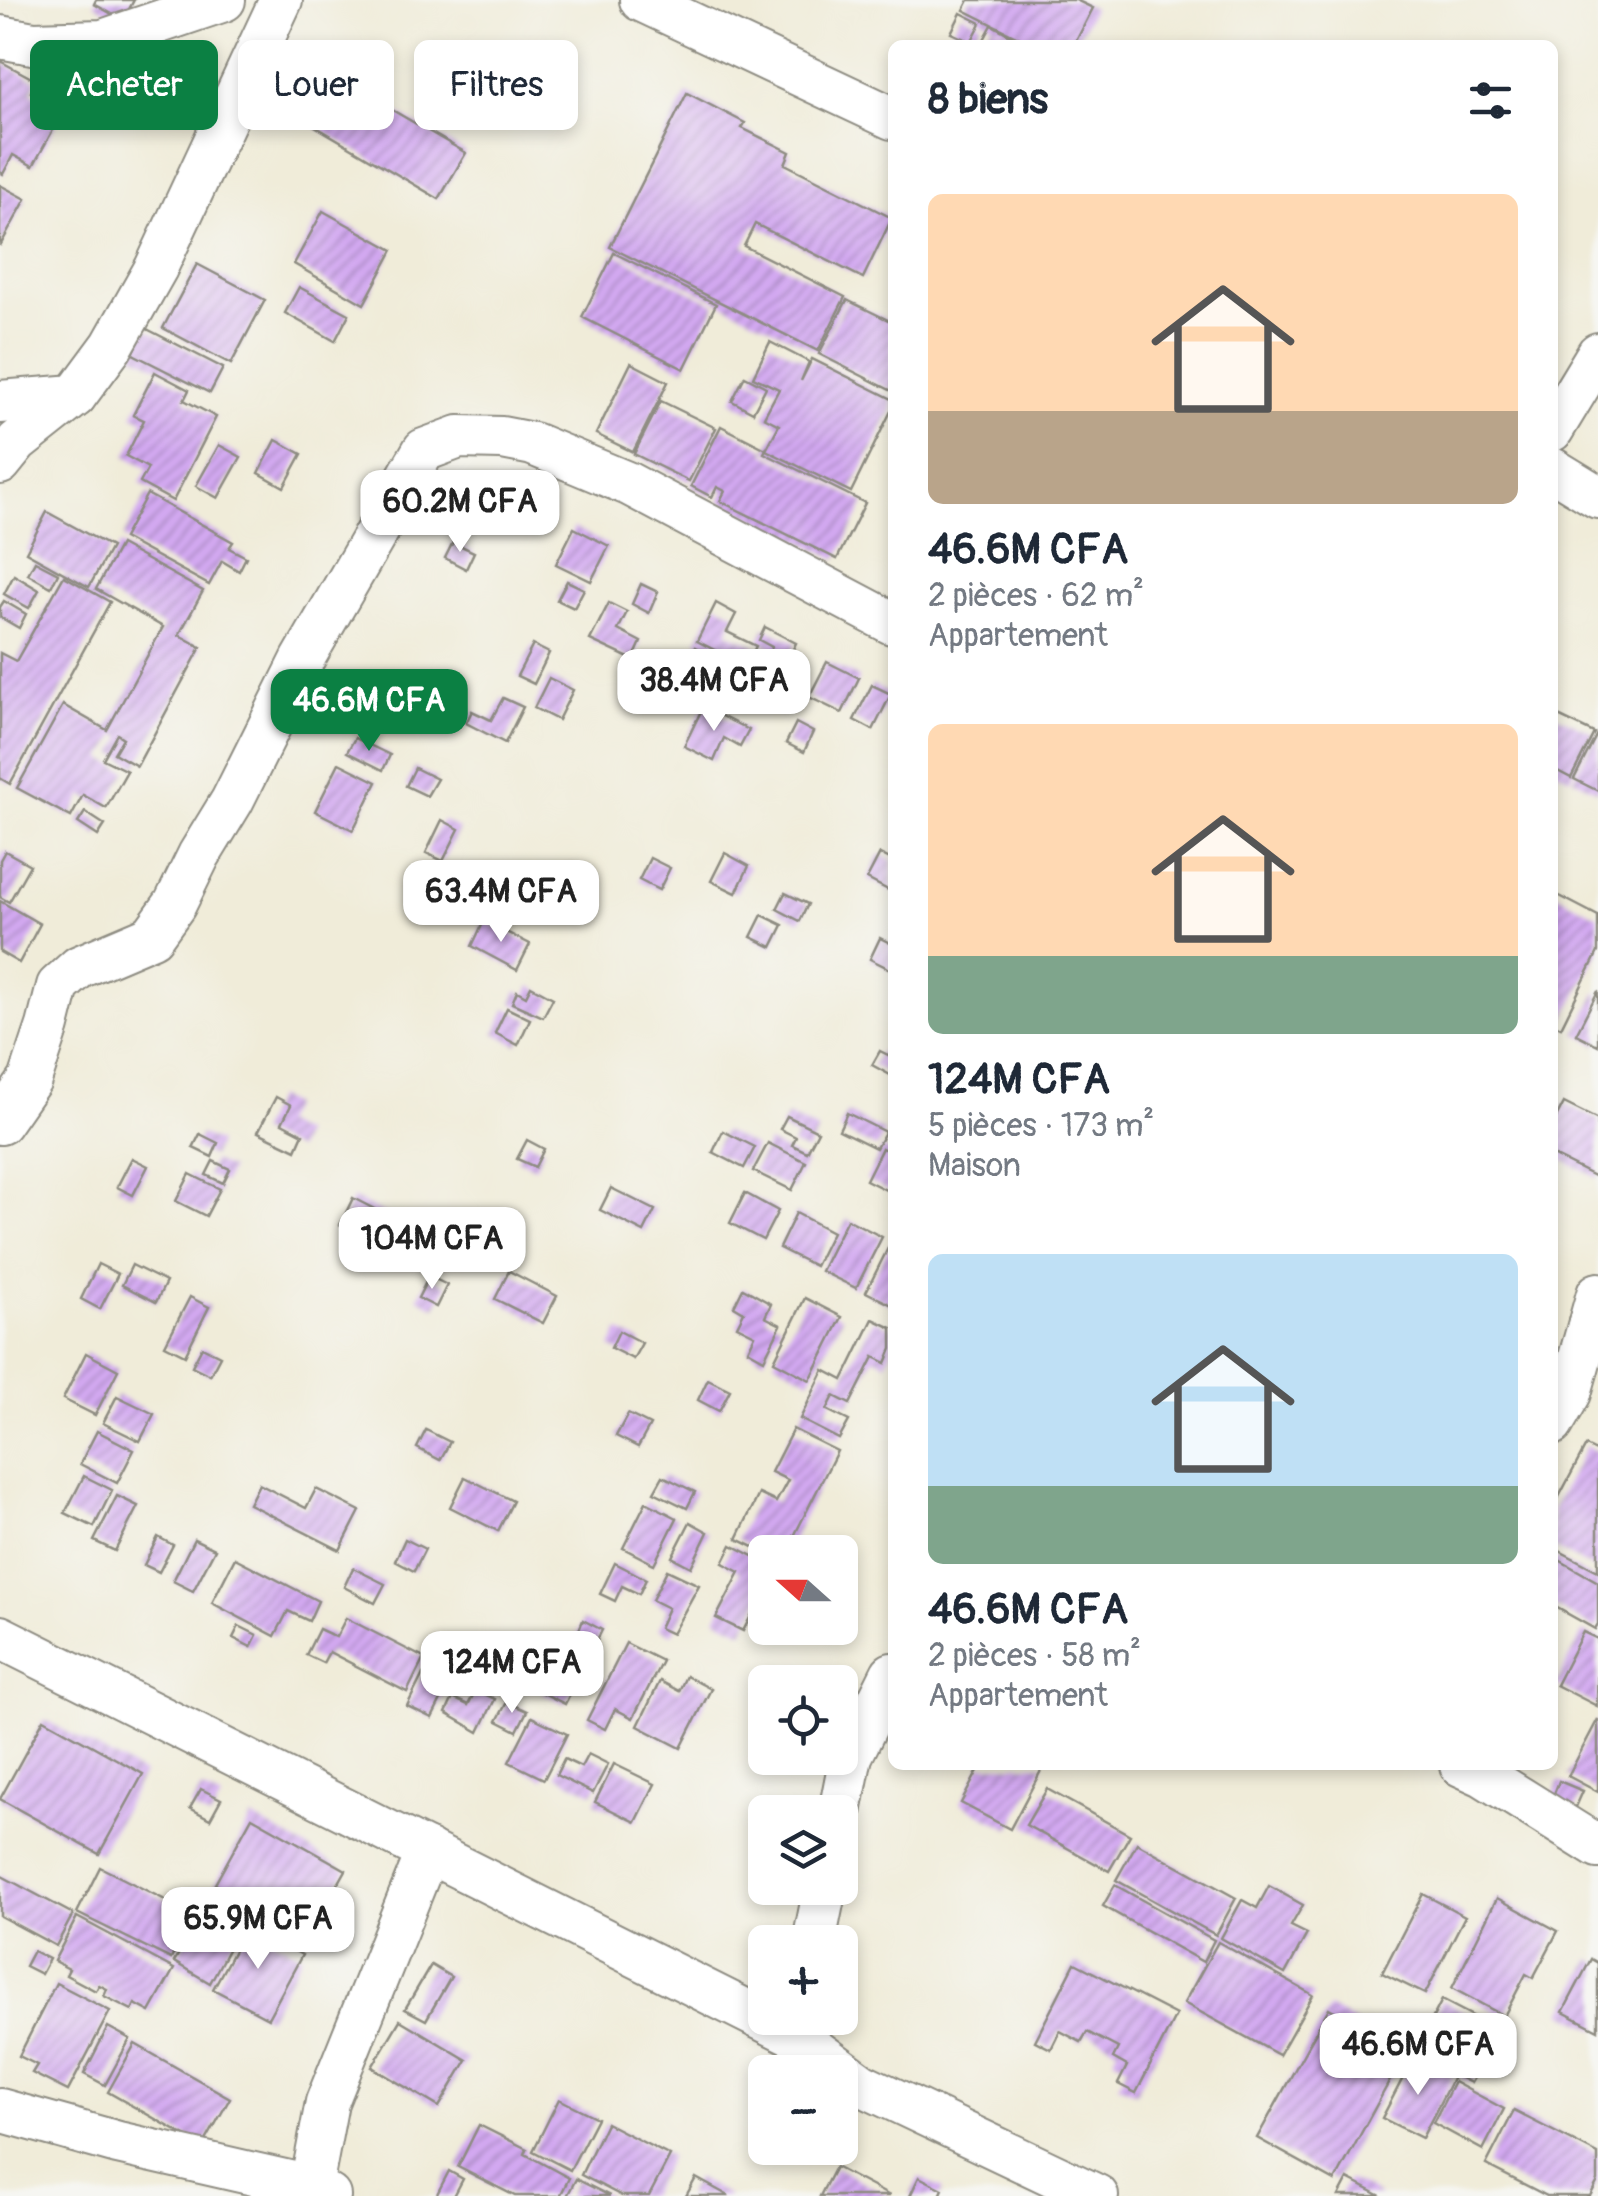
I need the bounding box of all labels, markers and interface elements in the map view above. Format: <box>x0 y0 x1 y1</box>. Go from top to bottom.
chip: Acheter <box>30 40 218 130</box>
chip: Louer <box>238 40 394 130</box>
chip: Filtres <box>414 40 578 130</box>
icon: filters <box>1463 73 1518 128</box>
text: 8 biens <box>928 74 1048 126</box>
icon: home <box>1133 259 1313 439</box>
pin: 60.2M CFA <box>346 470 574 555</box>
text: 60.2M CFA <box>382 482 538 522</box>
text: 46.6M CFA <box>928 524 1128 576</box>
text: 2 pièces · 62 m² <box>928 576 1144 616</box>
text: Appartement <box>928 616 1108 656</box>
pin: 38.4M CFA <box>600 649 828 734</box>
text: 38.4M CFA <box>639 661 789 701</box>
pin: 46.6M CFA <box>255 669 483 754</box>
text: 46.6M CFA <box>293 681 445 721</box>
icon: home <box>1133 789 1313 969</box>
pin: 63.4M CFA <box>387 860 615 945</box>
text: 63.4M CFA <box>425 872 577 912</box>
text: 124M CFA <box>928 1054 1110 1106</box>
text: 5 pièces · 173 m² <box>928 1106 1154 1146</box>
text: Maison <box>928 1146 1021 1186</box>
pin: 104M CFA <box>329 1207 535 1292</box>
text: 104M CFA <box>361 1219 503 1259</box>
icon: home <box>1133 1319 1313 1499</box>
north arrow <box>748 1535 858 1645</box>
map controls <box>748 1535 858 2165</box>
text: 46.6M CFA <box>928 1584 1128 1636</box>
pin: 124M CFA <box>409 1631 615 1716</box>
text: 2 pièces · 58 m² <box>928 1636 1141 1676</box>
text: 124M CFA <box>443 1643 581 1683</box>
button: locate <box>748 1665 858 1775</box>
text: Appartement <box>928 1676 1108 1716</box>
button: layers <box>748 1795 858 1905</box>
pin: 65.9M CFA <box>144 1887 372 1972</box>
text: 65.9M CFA <box>183 1899 333 1939</box>
button: + <box>748 1925 858 2035</box>
pin: 46.6M CFA <box>1304 2013 1532 2098</box>
text: 46.6M CFA <box>1342 2025 1494 2065</box>
button: − <box>748 2055 858 2165</box>

